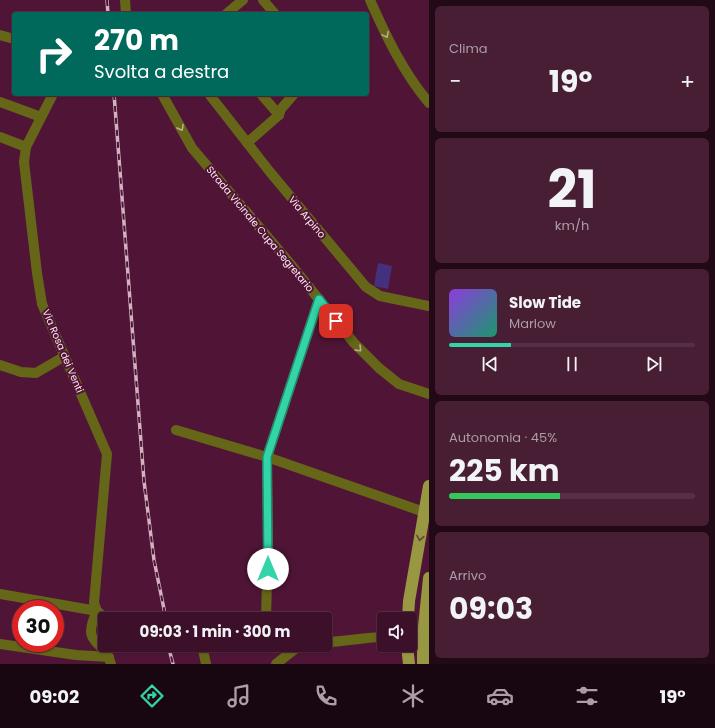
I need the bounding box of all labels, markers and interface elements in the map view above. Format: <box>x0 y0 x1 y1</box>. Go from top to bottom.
text: 270 m <box>94 21 179 60</box>
icon: right <box>28 28 80 80</box>
one-way arrow <box>381 31 389 39</box>
text: Clima <box>449 39 488 58</box>
text: Svolta a destra <box>94 59 229 84</box>
text: 19° <box>549 60 592 103</box>
text: − <box>449 66 461 97</box>
text: + <box>680 66 695 97</box>
one-way arrow <box>176 124 184 131</box>
text: 21 <box>547 153 597 226</box>
street label: Strada Vicinale Cupa Segretario <box>203 163 317 295</box>
street label: Via Arpino <box>285 193 329 241</box>
text: km/h <box>555 216 589 235</box>
text: Slow Tide <box>509 292 581 313</box>
pin <box>319 304 353 338</box>
street label: Via Rosa dei Venti <box>39 307 87 395</box>
icon: arrive <box>325 310 347 332</box>
text: Marlow <box>509 314 556 333</box>
one-way arrow <box>354 344 362 352</box>
icon: previous <box>479 353 501 375</box>
icon: pause <box>561 353 583 375</box>
icon: next <box>643 353 665 375</box>
text: Autonomia · 45% <box>449 428 557 447</box>
text: 225 km <box>449 449 559 492</box>
one-way arrow <box>416 535 425 541</box>
position arrow <box>247 548 289 590</box>
text: Arrivo <box>449 566 486 585</box>
text: 09:03 <box>449 587 533 630</box>
speed limit sign: 30 <box>12 600 64 652</box>
map controls <box>377 612 417 652</box>
button: sound <box>377 612 417 652</box>
text: 09:03 · 1 min · 300 m <box>140 621 290 642</box>
icon: directions <box>138 682 166 710</box>
icon: music <box>225 682 253 710</box>
icon: phone <box>312 682 340 710</box>
icon: climate <box>399 682 427 710</box>
icon: car <box>486 682 514 710</box>
icon: filters <box>573 682 601 710</box>
text: 09:02 <box>29 684 79 709</box>
text: 19° <box>659 684 686 709</box>

